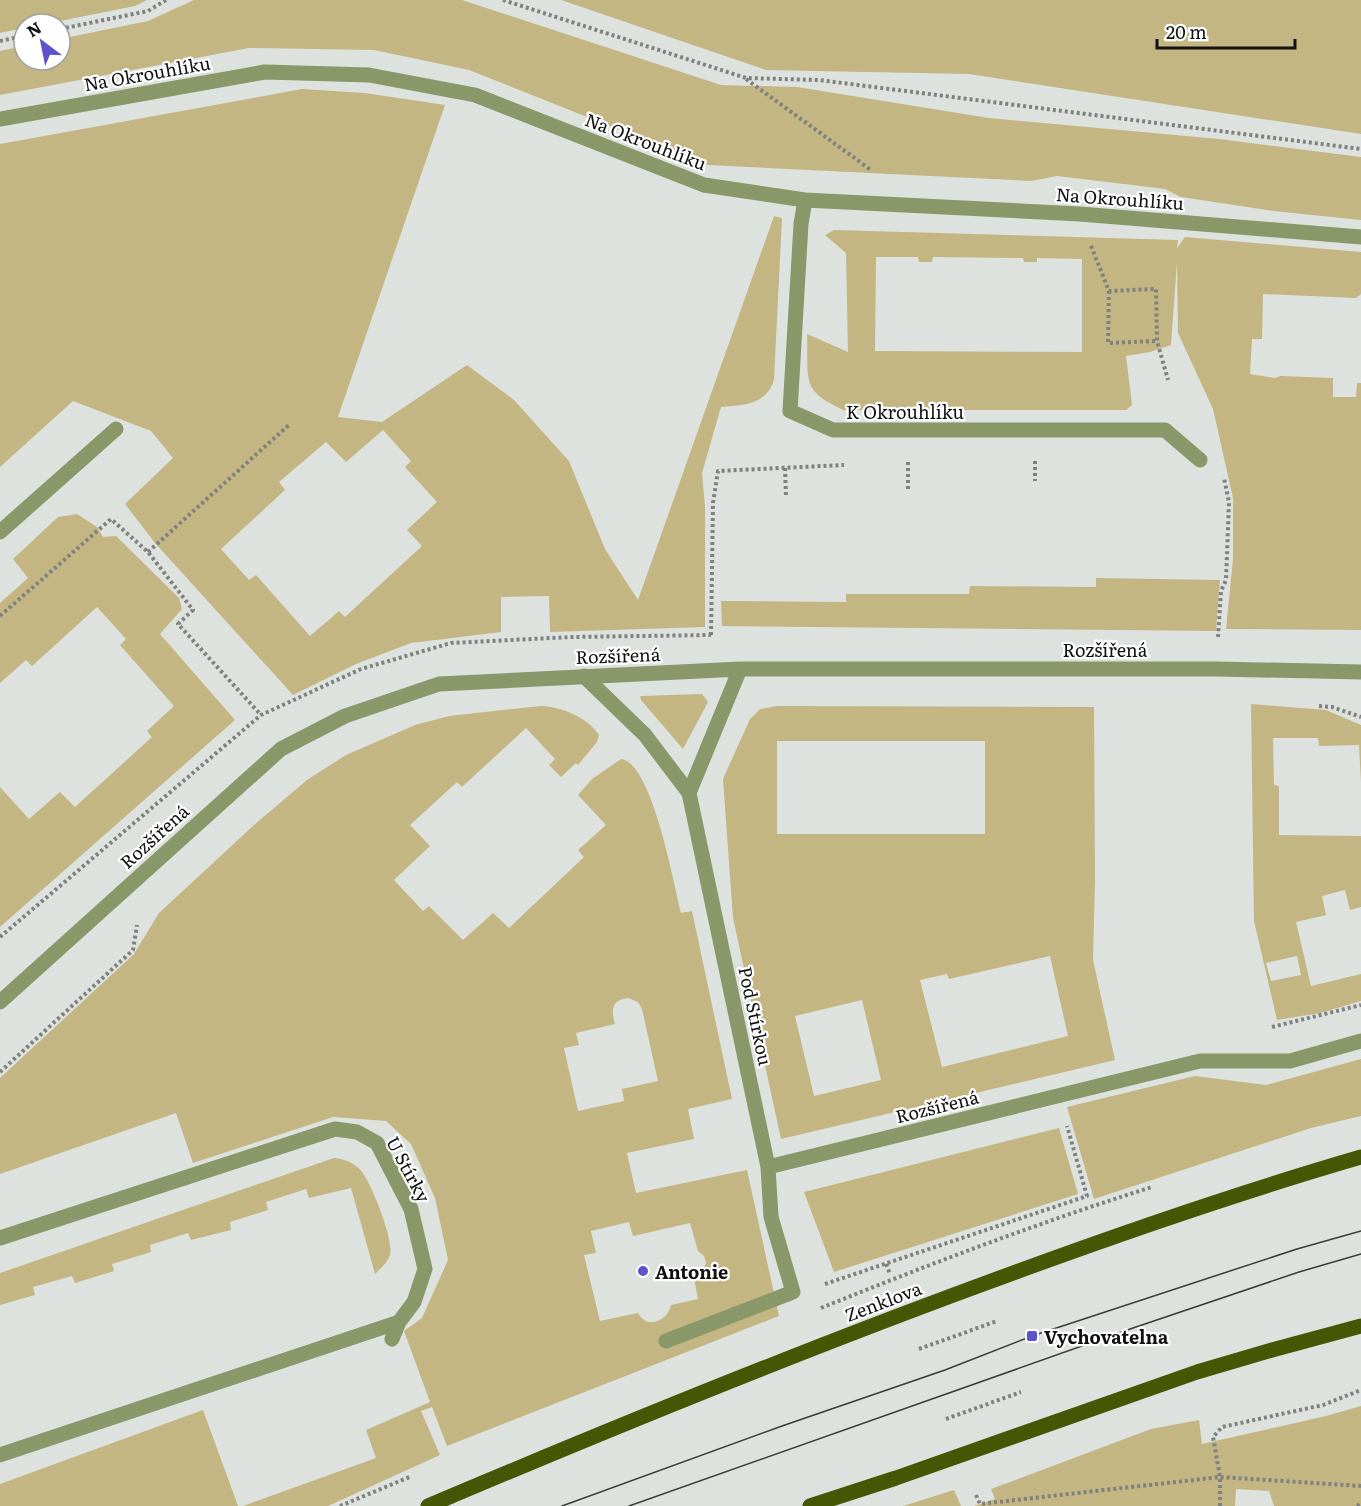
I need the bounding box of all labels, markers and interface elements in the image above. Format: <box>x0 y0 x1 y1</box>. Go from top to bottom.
north arrow <box>12 12 72 72</box>
scale bar <box>1157 12 1295 50</box>
text: N <box>21 15 46 42</box>
text: 20 m <box>1166 18 1207 45</box>
street label: Na Okrouhlíku <box>82 49 212 97</box>
street label: Na Okrouhlíku <box>581 105 711 177</box>
street label: Na Okrouhlíku <box>1055 180 1185 216</box>
street label: K Okrouhlíku <box>846 398 964 425</box>
street label: Rozšířená <box>1063 636 1148 663</box>
street label: Rozšířená <box>575 640 661 670</box>
street label: Rozšířená <box>113 797 195 874</box>
street label: Pod Stírkou <box>732 964 780 1068</box>
street label: Rozšířená <box>893 1083 982 1129</box>
street label: U Stírky <box>380 1131 438 1207</box>
place label: Antonie <box>655 1258 728 1285</box>
marker: Antonie <box>636 1264 650 1278</box>
street label: Zenklova <box>841 1274 925 1328</box>
place label: Vychovatelna <box>1044 1323 1169 1350</box>
marker: Vychovatelna <box>1025 1329 1039 1343</box>

